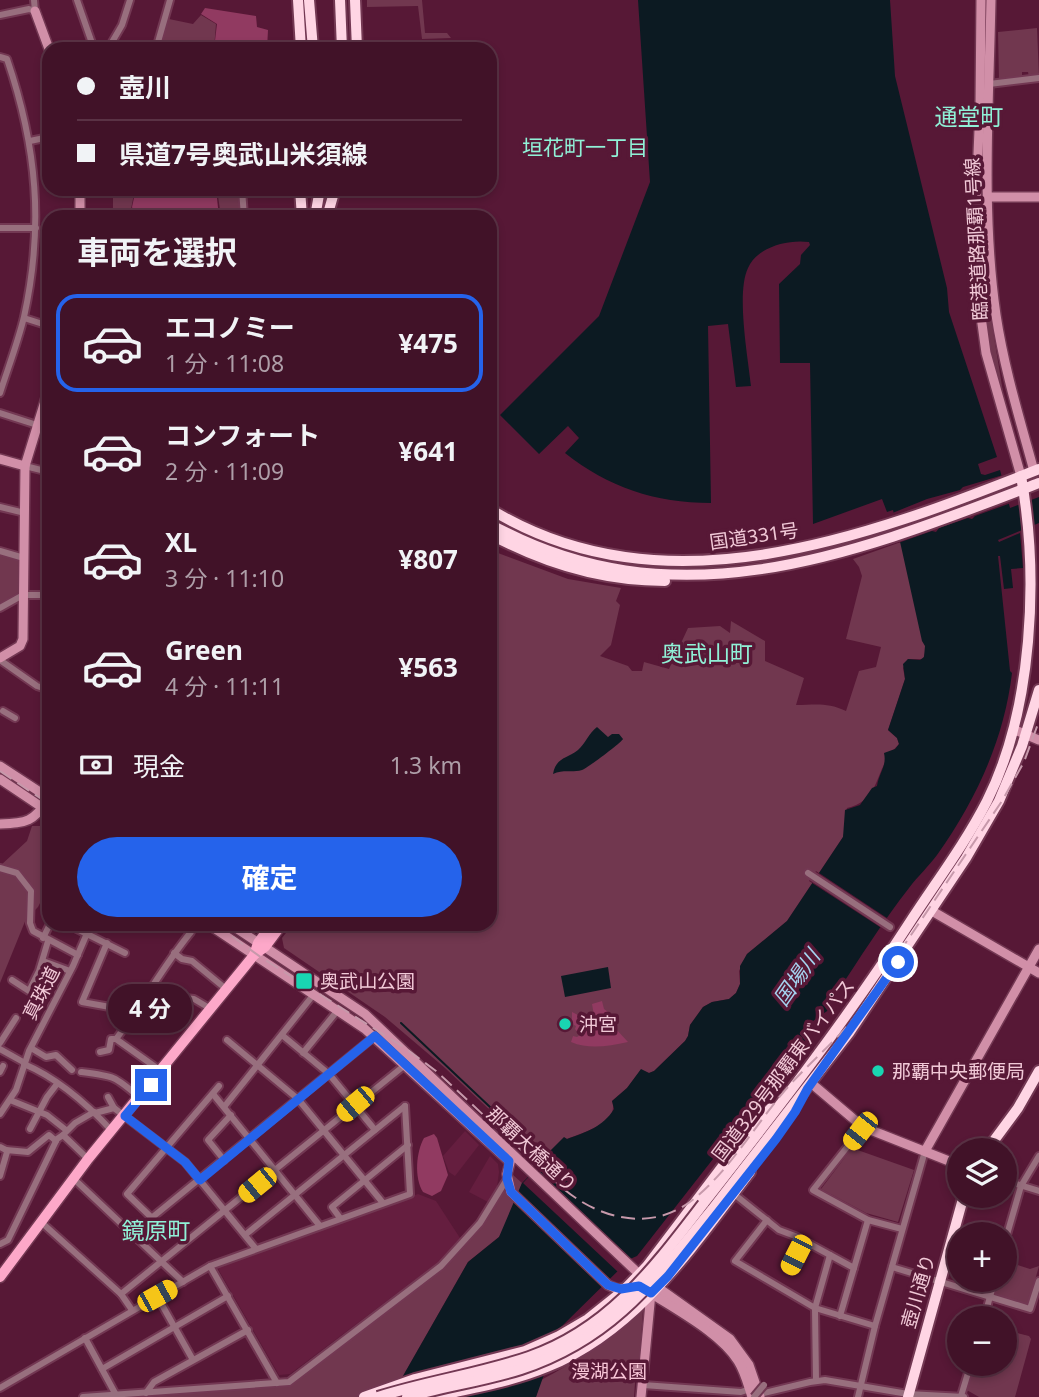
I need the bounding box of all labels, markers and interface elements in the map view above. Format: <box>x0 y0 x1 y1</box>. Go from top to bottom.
text: 壺川 <box>119 69 171 105</box>
district label: 通堂町 <box>935 100 1004 132</box>
district label: 垣花町一丁目 <box>522 133 648 161</box>
text: 県道7号奥武山米須線 <box>119 136 368 172</box>
street label: 臨港道路那覇1号線 <box>959 157 993 321</box>
text: 車両を選択 <box>77 230 237 273</box>
text: エコノミー <box>165 309 295 345</box>
icon: car <box>81 312 144 375</box>
text: ¥475 <box>399 325 458 361</box>
text: 1 分 · 11:08 <box>165 347 284 379</box>
text: コンフォート <box>165 417 320 453</box>
icon: car <box>81 420 144 483</box>
text: ¥641 <box>399 433 458 469</box>
text: 2 分 · 11:09 <box>165 455 284 487</box>
street label: 国道331号 <box>708 517 800 555</box>
text: XL <box>165 524 197 560</box>
icon: car <box>81 528 144 591</box>
text: ¥807 <box>399 541 458 577</box>
text: 3 分 · 11:10 <box>165 562 284 594</box>
text: Green <box>165 632 243 668</box>
icon: car <box>81 636 144 699</box>
district label: 奥武山町 <box>661 637 753 669</box>
text: ¥563 <box>399 649 458 685</box>
text: 4 分 · 11:11 <box>165 670 284 702</box>
icon: cash <box>77 746 115 784</box>
text: 現金 <box>133 748 185 784</box>
text: 1.3 km <box>390 749 462 781</box>
button: 確定 <box>77 837 462 917</box>
water label: 国場川 <box>767 942 827 1011</box>
route start <box>882 946 914 978</box>
street label: 真珠道 <box>16 962 66 1024</box>
place label: 奥武山公園 <box>320 968 415 994</box>
marker: 奥武山公園 <box>294 971 314 991</box>
street label: 国道329号那覇東バイパス <box>706 973 860 1167</box>
callout: 4 分 <box>109 984 193 1032</box>
text: 4 分 <box>129 992 171 1024</box>
place label: 沖宮 <box>579 1011 617 1037</box>
marker: 沖宮 <box>557 1016 573 1032</box>
place label: 那覇中央郵便局 <box>892 1058 1025 1084</box>
marker: 那覇中央郵便局 <box>870 1063 886 1079</box>
route end <box>135 1069 167 1101</box>
car <box>333 1082 378 1126</box>
street label: 那覇大橋通り <box>481 1101 583 1197</box>
car <box>839 1108 882 1154</box>
map controls <box>947 1138 1017 1376</box>
button: layers <box>947 1138 1017 1208</box>
car <box>235 1164 280 1206</box>
district label: 鏡原町 <box>122 1214 191 1246</box>
button: + <box>947 1222 1017 1292</box>
car <box>778 1232 815 1278</box>
street label: 壺川通り <box>895 1251 941 1331</box>
car <box>134 1277 181 1315</box>
button: − <box>947 1306 1017 1376</box>
park label: 漫湖公園 <box>571 1358 647 1384</box>

